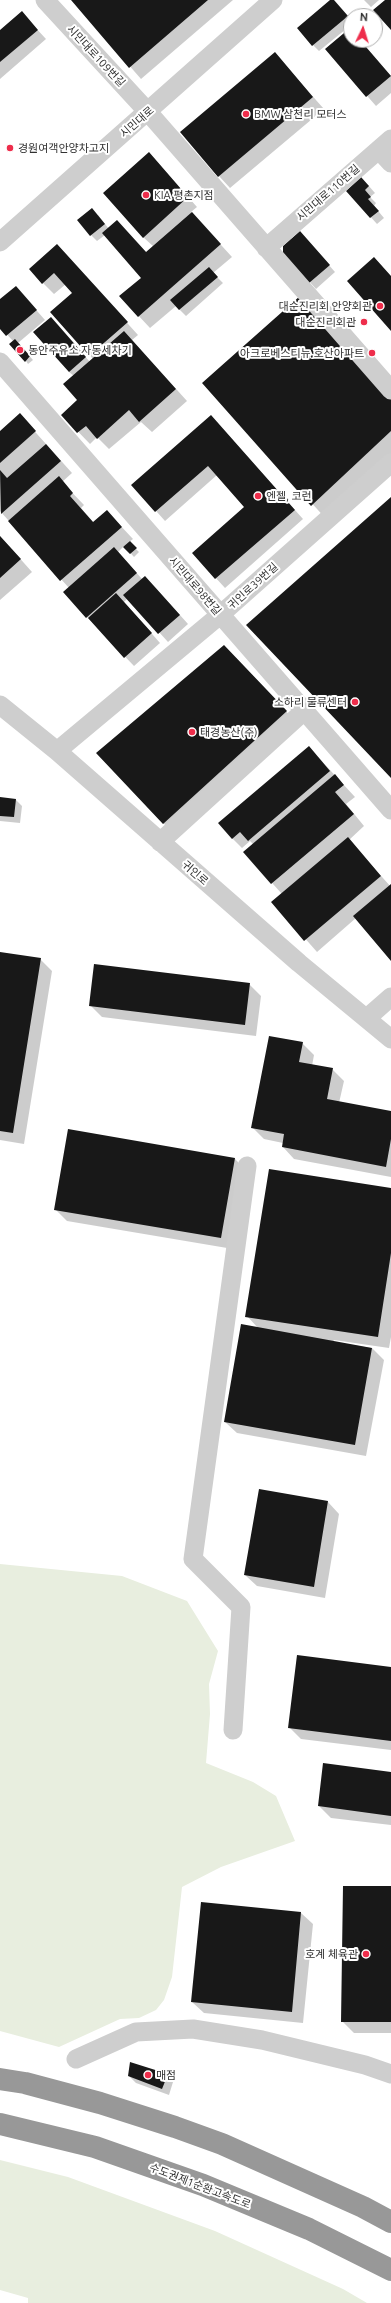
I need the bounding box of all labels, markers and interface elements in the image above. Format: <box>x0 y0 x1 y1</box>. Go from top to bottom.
north arrow <box>343 8 383 48</box>
text: N <box>359 11 368 23</box>
street label: 시민대로109번길 <box>64 22 128 90</box>
street label: 시민대로 <box>117 104 157 140</box>
place label: BMW 삼천리 모터스 <box>254 107 346 121</box>
marker: BMW 삼천리 모터스 <box>241 109 251 119</box>
place label: 경원여객안양차고지 <box>18 141 109 155</box>
marker: 경원여객안양차고지 <box>5 143 15 153</box>
street label: 시민대로110번길 <box>294 162 362 224</box>
place label: KIA 평촌지점 <box>154 188 214 202</box>
marker: KIA 평촌지점 <box>141 190 151 200</box>
place label: 대순진리회 안양회관 <box>278 299 372 313</box>
marker: 대순진리회 안양회관 <box>375 301 385 311</box>
place label: 대순진리회관 <box>295 315 356 329</box>
marker: 대순진리회관 <box>359 317 369 327</box>
place label: 동안주유소 자동세차기 <box>28 343 132 357</box>
marker: 동안주유소 자동세차기 <box>15 345 25 355</box>
place label: 아크로베스티뉴.호산아파트 <box>240 346 364 360</box>
marker: 아크로베스티뉴.호산아파트 <box>367 348 377 358</box>
place label: 엔젤, 코런 <box>266 489 312 503</box>
marker: 엔젤, 코런 <box>253 491 263 501</box>
street label: 시민대로98번길 <box>166 554 224 618</box>
street label: 귀인로39번길 <box>225 560 281 612</box>
place label: 소하리 물류센터 <box>274 695 347 709</box>
marker: 소하리 물류센터 <box>350 697 360 707</box>
place label: 태경농산(주) <box>200 725 258 739</box>
marker: 태경농산(주) <box>187 727 197 737</box>
street label: 귀인로 <box>179 858 211 888</box>
place label: 호계 체육관 <box>305 1947 358 1961</box>
marker: 호계 체육관 <box>361 1949 371 1959</box>
place label: 매점 <box>156 2068 176 2082</box>
marker: 매점 <box>143 2070 153 2080</box>
street label: 수도권제1순환고속도로 <box>147 2161 253 2211</box>

